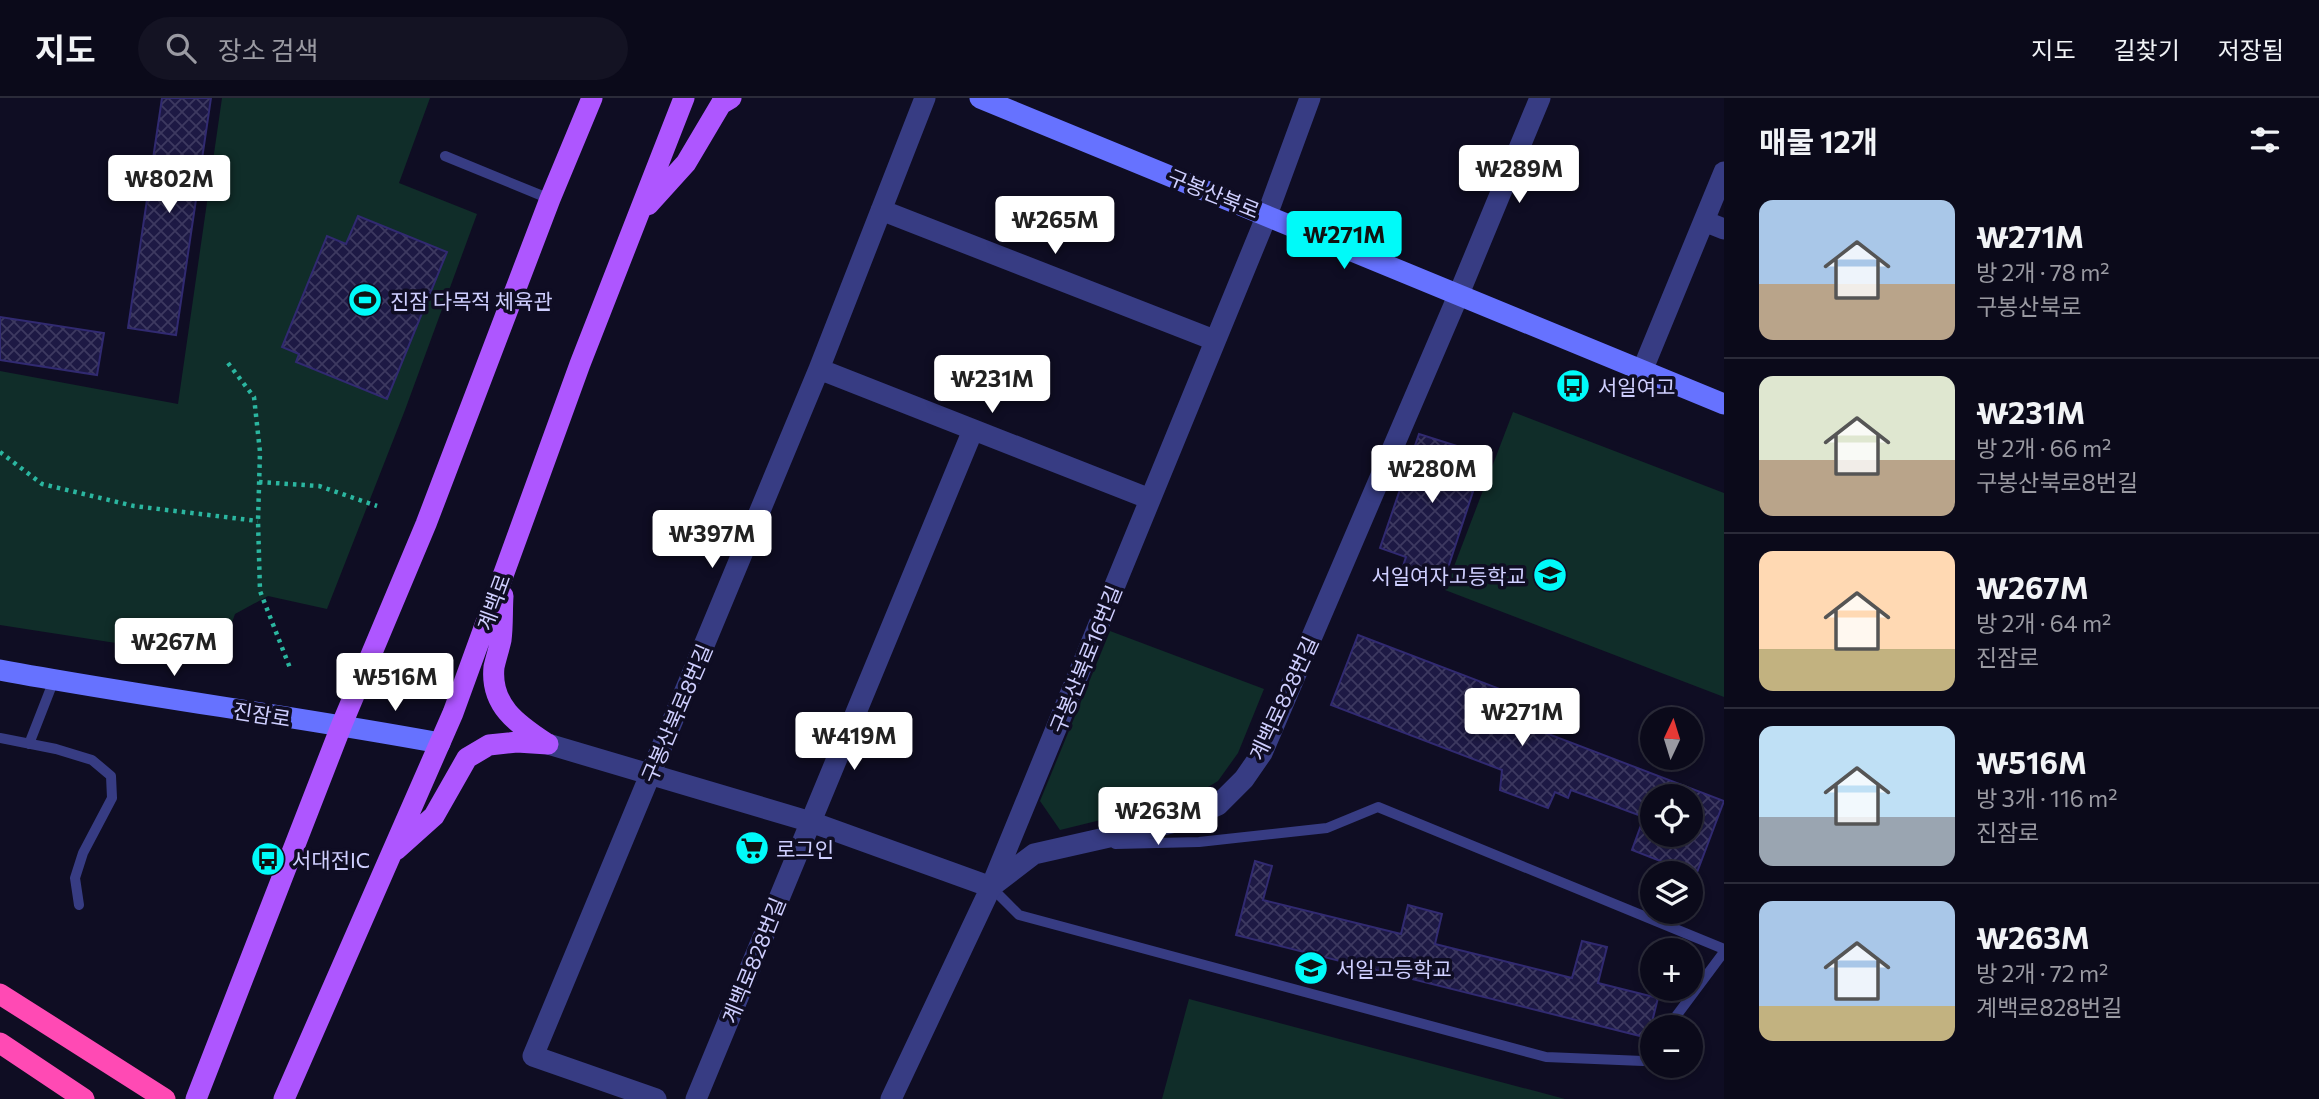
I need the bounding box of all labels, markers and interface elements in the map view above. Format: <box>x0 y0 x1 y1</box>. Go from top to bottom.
search box <box>138 17 628 80</box>
text: 지도 <box>35 28 96 69</box>
icon: search <box>162 29 200 67</box>
text: 장소 검색 <box>218 34 318 65</box>
text: 지도 <box>2031 35 2076 64</box>
text: 길찾기 <box>2114 35 2180 64</box>
text: 저장됨 <box>2218 35 2284 64</box>
icon: filters <box>2246 121 2284 159</box>
text: 매물 12개 <box>1759 122 1878 159</box>
pin: ₩289M <box>1470 146 1568 205</box>
text: ₩289M <box>1475 154 1563 182</box>
pin: ₩802M <box>120 156 218 215</box>
street label: 구봉산북로 <box>1165 163 1263 223</box>
text: ₩802M <box>124 164 214 192</box>
pin: ₩265M <box>1006 197 1104 256</box>
text: ₩265M <box>1011 205 1099 233</box>
pin: ₩271M <box>1295 212 1393 271</box>
text: ₩271M <box>1976 217 2084 254</box>
text: ₩271M <box>1303 220 1385 248</box>
icon: home <box>1815 228 1899 312</box>
text: 방 2개 · 78 m² <box>1976 258 2109 286</box>
sports icon: 진잠 다목적 체육관 <box>346 281 384 319</box>
place label: 진잠 다목적 체육관 <box>390 288 553 313</box>
text: 구봉산북로 <box>1976 292 2082 320</box>
pin: ₩231M <box>943 356 1041 415</box>
text: ₩231M <box>950 364 1034 392</box>
bus stop icon: 서일여고 <box>1554 367 1592 405</box>
place label: 서일여고 <box>1598 374 1675 399</box>
text: ₩231M <box>1976 393 2085 430</box>
icon: home <box>1815 404 1899 488</box>
text: 방 2개 · 66 m² <box>1976 434 2111 462</box>
pin: ₩280M <box>1383 446 1481 505</box>
text: ₩280M <box>1387 454 1477 482</box>
text: 구봉산북로8번길 <box>1976 468 2138 496</box>
pin: ₩397M <box>663 510 761 570</box>
text: ₩397M <box>669 519 755 547</box>
school or university icon: 서일여자고등학교 <box>1531 556 1569 594</box>
place label: 서일여자고등학교 <box>1371 563 1526 588</box>
text: ₩267M <box>1976 568 2089 605</box>
street label: 계백로 <box>471 570 515 634</box>
icon: home <box>1815 579 1899 663</box>
street label: 구봉산북로16번길 <box>1044 582 1126 736</box>
text: 방 2개 · 64 m² <box>1976 609 2111 637</box>
pin: ₩267M <box>125 618 223 678</box>
text: ₩267M <box>131 627 217 655</box>
street label: 계백로828번길 <box>1243 632 1323 764</box>
street label: 구봉산북로8번길 <box>636 640 716 786</box>
text: 진잠로 <box>1976 643 2039 671</box>
pin: ₩516M <box>346 654 444 713</box>
text: ₩516M <box>352 662 438 690</box>
pin: ₩271M <box>1473 688 1571 748</box>
street label: 진잠로 <box>231 697 293 731</box>
text: ₩271M <box>1481 697 1563 725</box>
north arrow <box>1640 707 1703 770</box>
map controls <box>1640 707 1703 1078</box>
pin: ₩419M <box>805 712 903 772</box>
text: ₩419M <box>811 721 897 749</box>
text: ₩516M <box>1976 743 2087 780</box>
icon: home <box>1815 754 1899 838</box>
button: locate <box>1640 784 1703 847</box>
text: 방 3개 · 116 m² <box>1976 784 2117 812</box>
pin: ₩263M <box>1109 788 1207 847</box>
text: ₩263M <box>1114 796 1202 824</box>
text: 진잠로 <box>1976 818 2039 846</box>
supermarket icon: 로그인 <box>733 829 771 867</box>
place label: 로그인 <box>776 836 834 861</box>
bus stop icon: 서대전IC <box>249 840 287 878</box>
place label: 서대전IC <box>292 847 370 872</box>
button: layers <box>1640 861 1703 924</box>
street label: 계백로828번길 <box>716 893 790 1027</box>
text: ₩263M <box>1976 918 2090 955</box>
icon: home <box>1815 929 1899 1013</box>
button: + <box>1640 938 1703 1001</box>
school or university icon: 서일고등학교 <box>1292 949 1330 987</box>
place label: 서일고등학교 <box>1336 956 1452 981</box>
text: 방 2개 · 72 m² <box>1976 959 2108 987</box>
text: 계백로828번길 <box>1976 993 2122 1021</box>
button: − <box>1640 1015 1703 1078</box>

